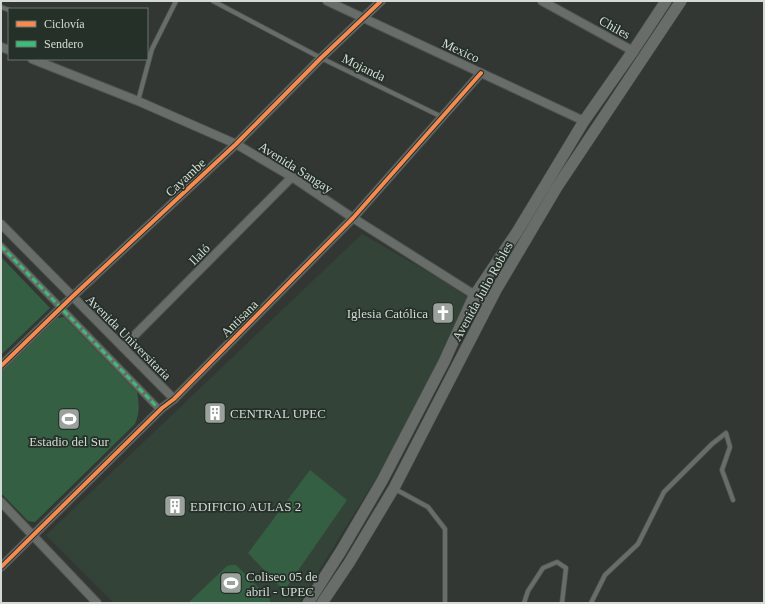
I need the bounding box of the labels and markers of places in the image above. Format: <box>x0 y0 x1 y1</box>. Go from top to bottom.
church icon: Iglesia Católica <box>430 300 456 326</box>
place label: Iglesia Católica <box>347 306 428 321</box>
building icon: CENTRAL UPEC <box>202 400 228 426</box>
sports icon: Estadio del Sur <box>56 406 82 432</box>
place label: CENTRAL UPEC <box>230 406 326 421</box>
place label: Estadio del Sur <box>29 434 109 449</box>
building icon: EDIFICIO AULAS 2 <box>162 493 188 519</box>
place label: EDIFICIO AULAS 2 <box>190 499 301 514</box>
place label: Coliseo 05 de abril - UPEC <box>246 569 318 599</box>
sports icon: Coliseo 05 de abril - UPEC <box>218 570 244 596</box>

